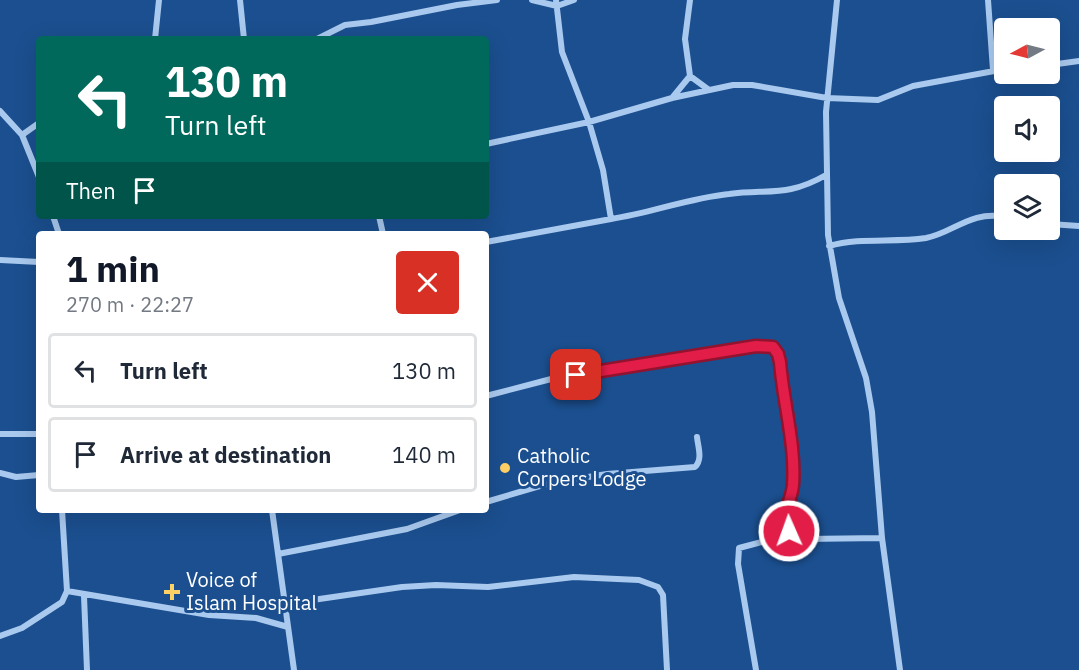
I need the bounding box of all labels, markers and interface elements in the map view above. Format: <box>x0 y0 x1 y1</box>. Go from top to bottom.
north arrow <box>994 18 1060 84</box>
map controls <box>994 18 1060 240</box>
text: 130 m <box>165 54 288 109</box>
icon: left <box>66 60 144 138</box>
button: sound <box>994 96 1060 162</box>
text: Turn left <box>165 107 266 142</box>
icon: arrive <box>128 174 161 207</box>
button: layers <box>994 174 1060 240</box>
text: Then <box>66 176 116 205</box>
text: 1 min <box>66 245 160 292</box>
button: close <box>396 251 459 314</box>
text: 270 m · 22:27 <box>66 291 194 318</box>
pin <box>550 349 601 400</box>
icon: left <box>69 354 102 387</box>
text: Turn left <box>120 356 208 385</box>
text: 130 m <box>392 356 456 385</box>
icon: arrive <box>559 358 592 391</box>
icon: arrive <box>69 438 102 471</box>
text: Arrive at destination <box>120 440 331 469</box>
text: 140 m <box>392 440 456 469</box>
place label: Catholic Corpers Lodge <box>517 442 646 492</box>
marker: Catholic Corpers Lodge <box>498 461 512 475</box>
position arrow <box>757 499 821 563</box>
place label: Voice of Islam Hospital <box>186 566 317 616</box>
marker: Voice of Islam Hospital <box>163 583 181 601</box>

